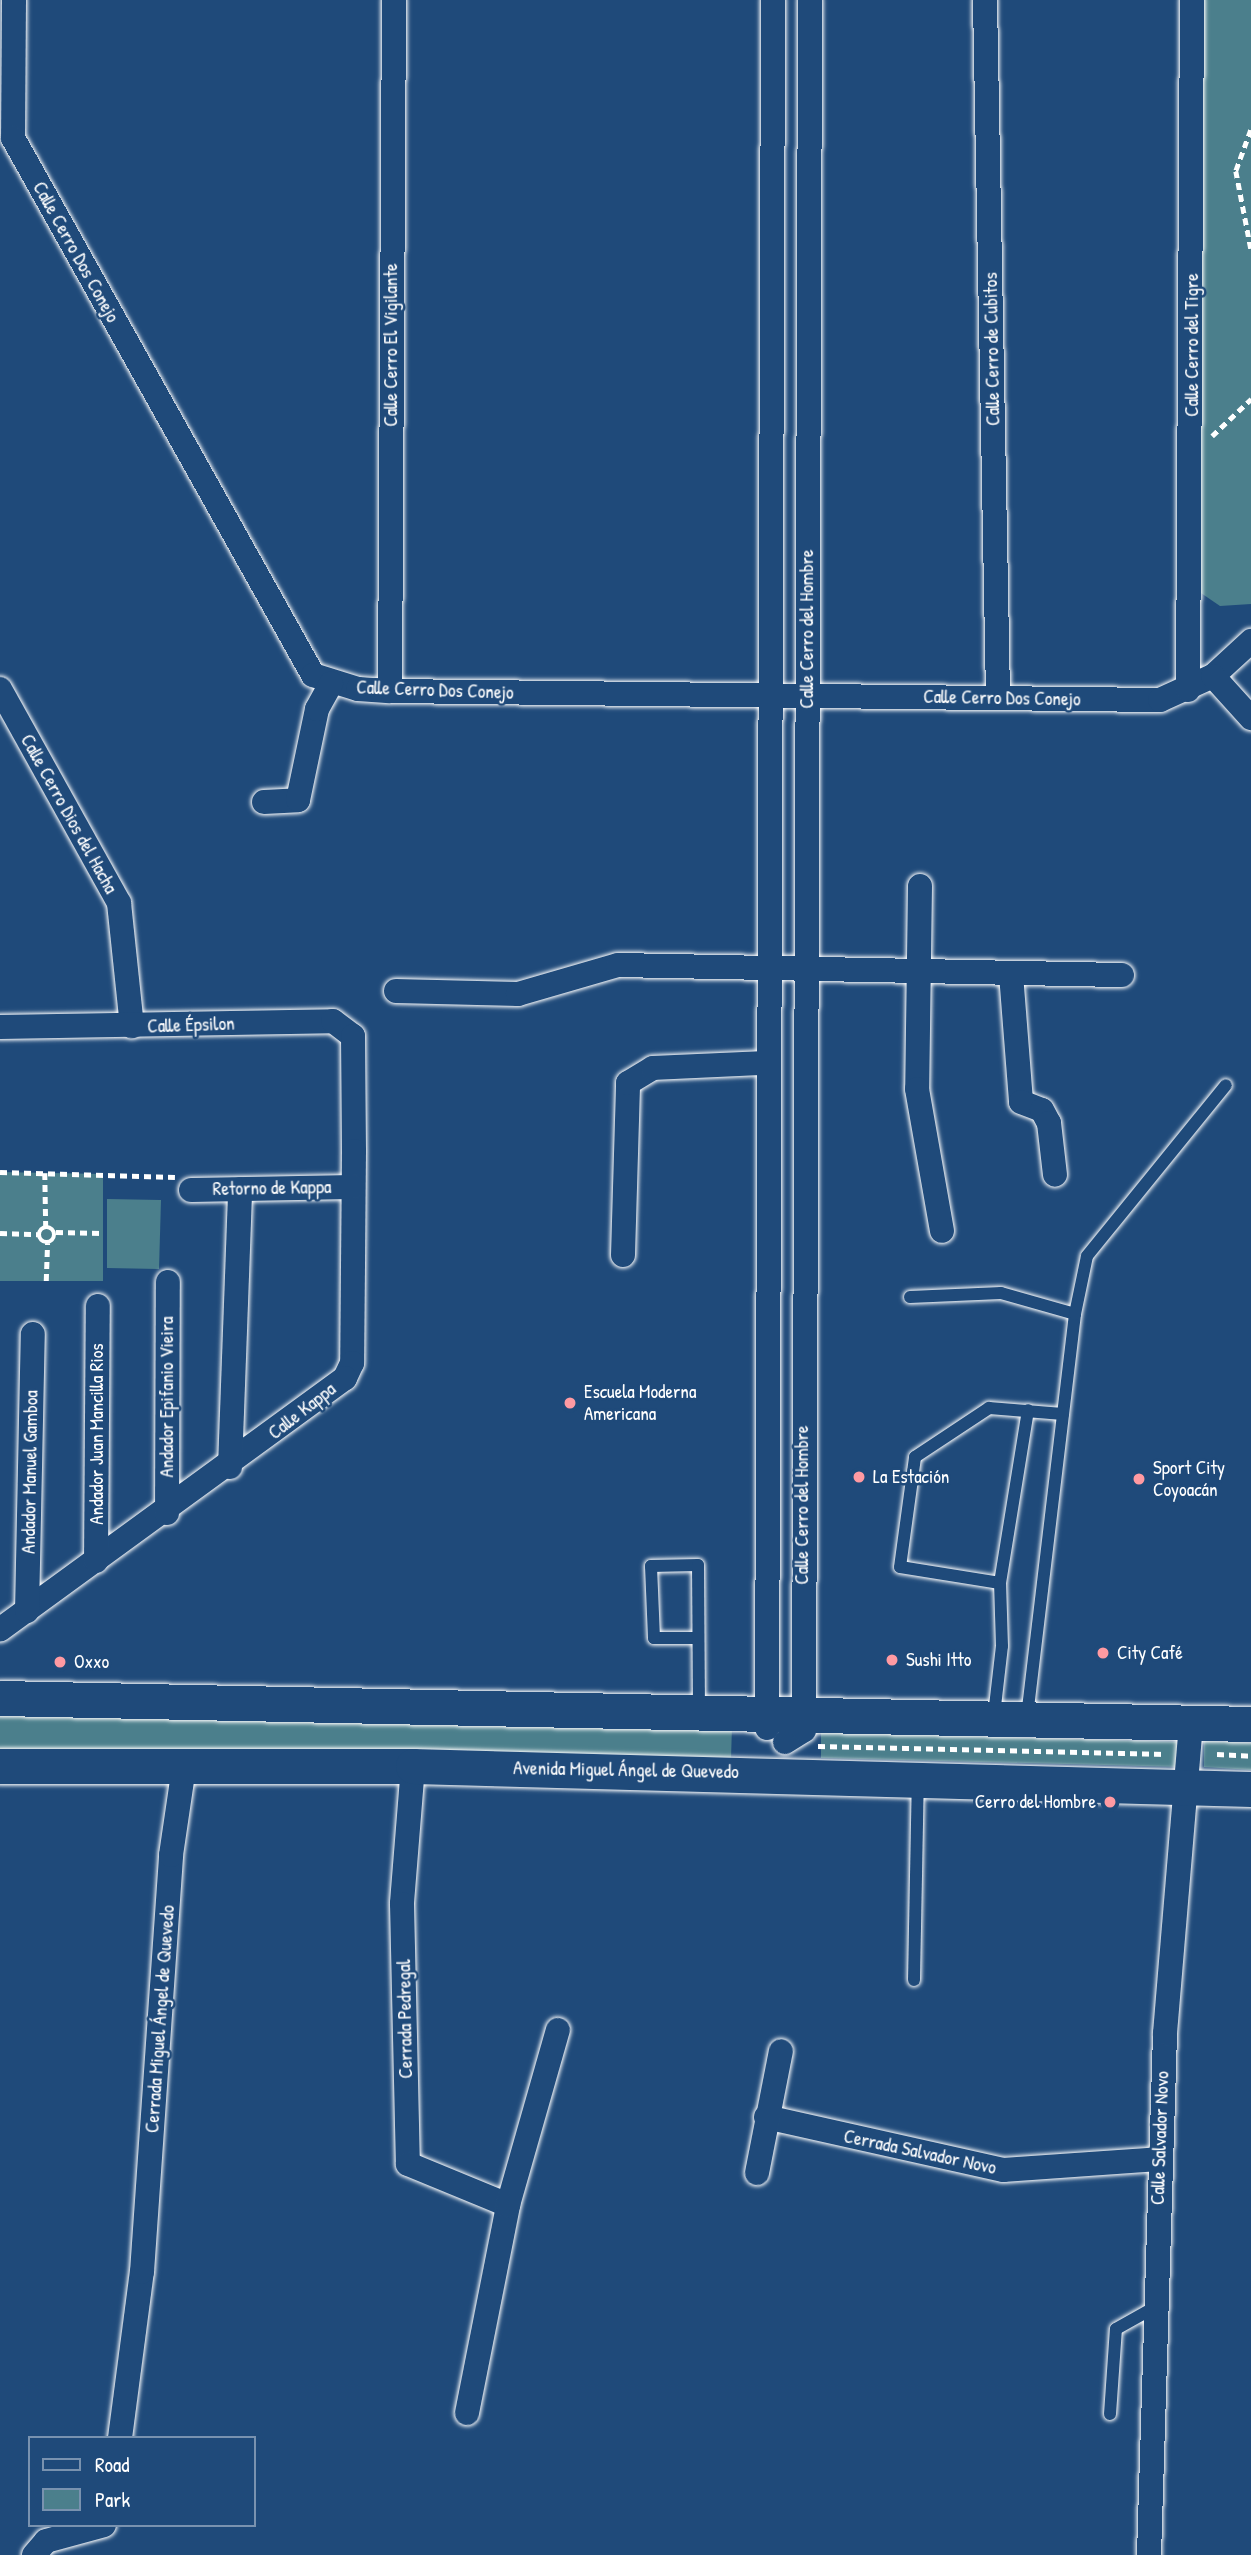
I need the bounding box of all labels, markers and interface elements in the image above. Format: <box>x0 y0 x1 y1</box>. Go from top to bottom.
street label: Calle Cerro Dos Conejo <box>28 178 124 326</box>
street label: Calle Cerro El Vigilante <box>380 263 402 427</box>
street label: Calle Cerro de Cubitos <box>979 272 1005 426</box>
street label: Calle Cerro del Tigre <box>1181 273 1203 417</box>
street label: Calle Cerro del Hombre <box>796 549 818 709</box>
street label: Calle Cerro Dos Conejo <box>356 676 514 704</box>
street label: Calle Cerro Dos Conejo <box>923 685 1081 711</box>
street label: Calle Cerro Dios del Hacha <box>16 730 122 898</box>
street label: Calle Épsilon <box>147 1012 235 1038</box>
street label: Retorno de Kappa <box>212 1176 332 1200</box>
street label: Andador Epifanio Vieira <box>156 1317 178 1477</box>
street label: Andador Juan Mancilla Rios <box>86 1343 108 1525</box>
street label: Calle Kappa <box>264 1378 340 1444</box>
place label: Escuela Moderna Americana <box>584 1381 696 1425</box>
street label: Andador Manuel Gamboa <box>17 1390 43 1554</box>
marker: Escuela Moderna Americana <box>562 1395 578 1411</box>
street label: Calle Cerro del Hombre <box>791 1425 813 1585</box>
place label: Sport City Coyoacán <box>1153 1457 1225 1501</box>
place label: La Estación <box>873 1466 949 1488</box>
marker: La Estación <box>851 1469 867 1485</box>
marker: Sport City Coyoacán <box>1131 1471 1147 1487</box>
place label: City Café <box>1117 1642 1183 1664</box>
marker: City Café <box>1095 1645 1111 1661</box>
place label: Sushi Itto <box>906 1649 971 1671</box>
place label: Oxxo <box>74 1651 109 1673</box>
marker: Sushi Itto <box>884 1652 900 1668</box>
marker: Oxxo <box>52 1654 68 1670</box>
street label: Avenida Miguel Ángel de Quevedo <box>513 1757 739 1783</box>
place label: Cerro del Hombre <box>975 1791 1096 1813</box>
marker: Cerro del Hombre <box>1102 1794 1118 1810</box>
street label: Cerrada Miguel Ángel de Quevedo <box>141 1904 179 2134</box>
street label: Cerrada Pedregal <box>393 1959 417 2079</box>
street label: Calle Salvador Novo <box>1146 2071 1174 2205</box>
street label: Cerrada Salvador Novo <box>842 2125 998 2179</box>
legend <box>28 2436 256 2527</box>
text: Road <box>95 2450 129 2479</box>
text: Park <box>95 2485 130 2514</box>

